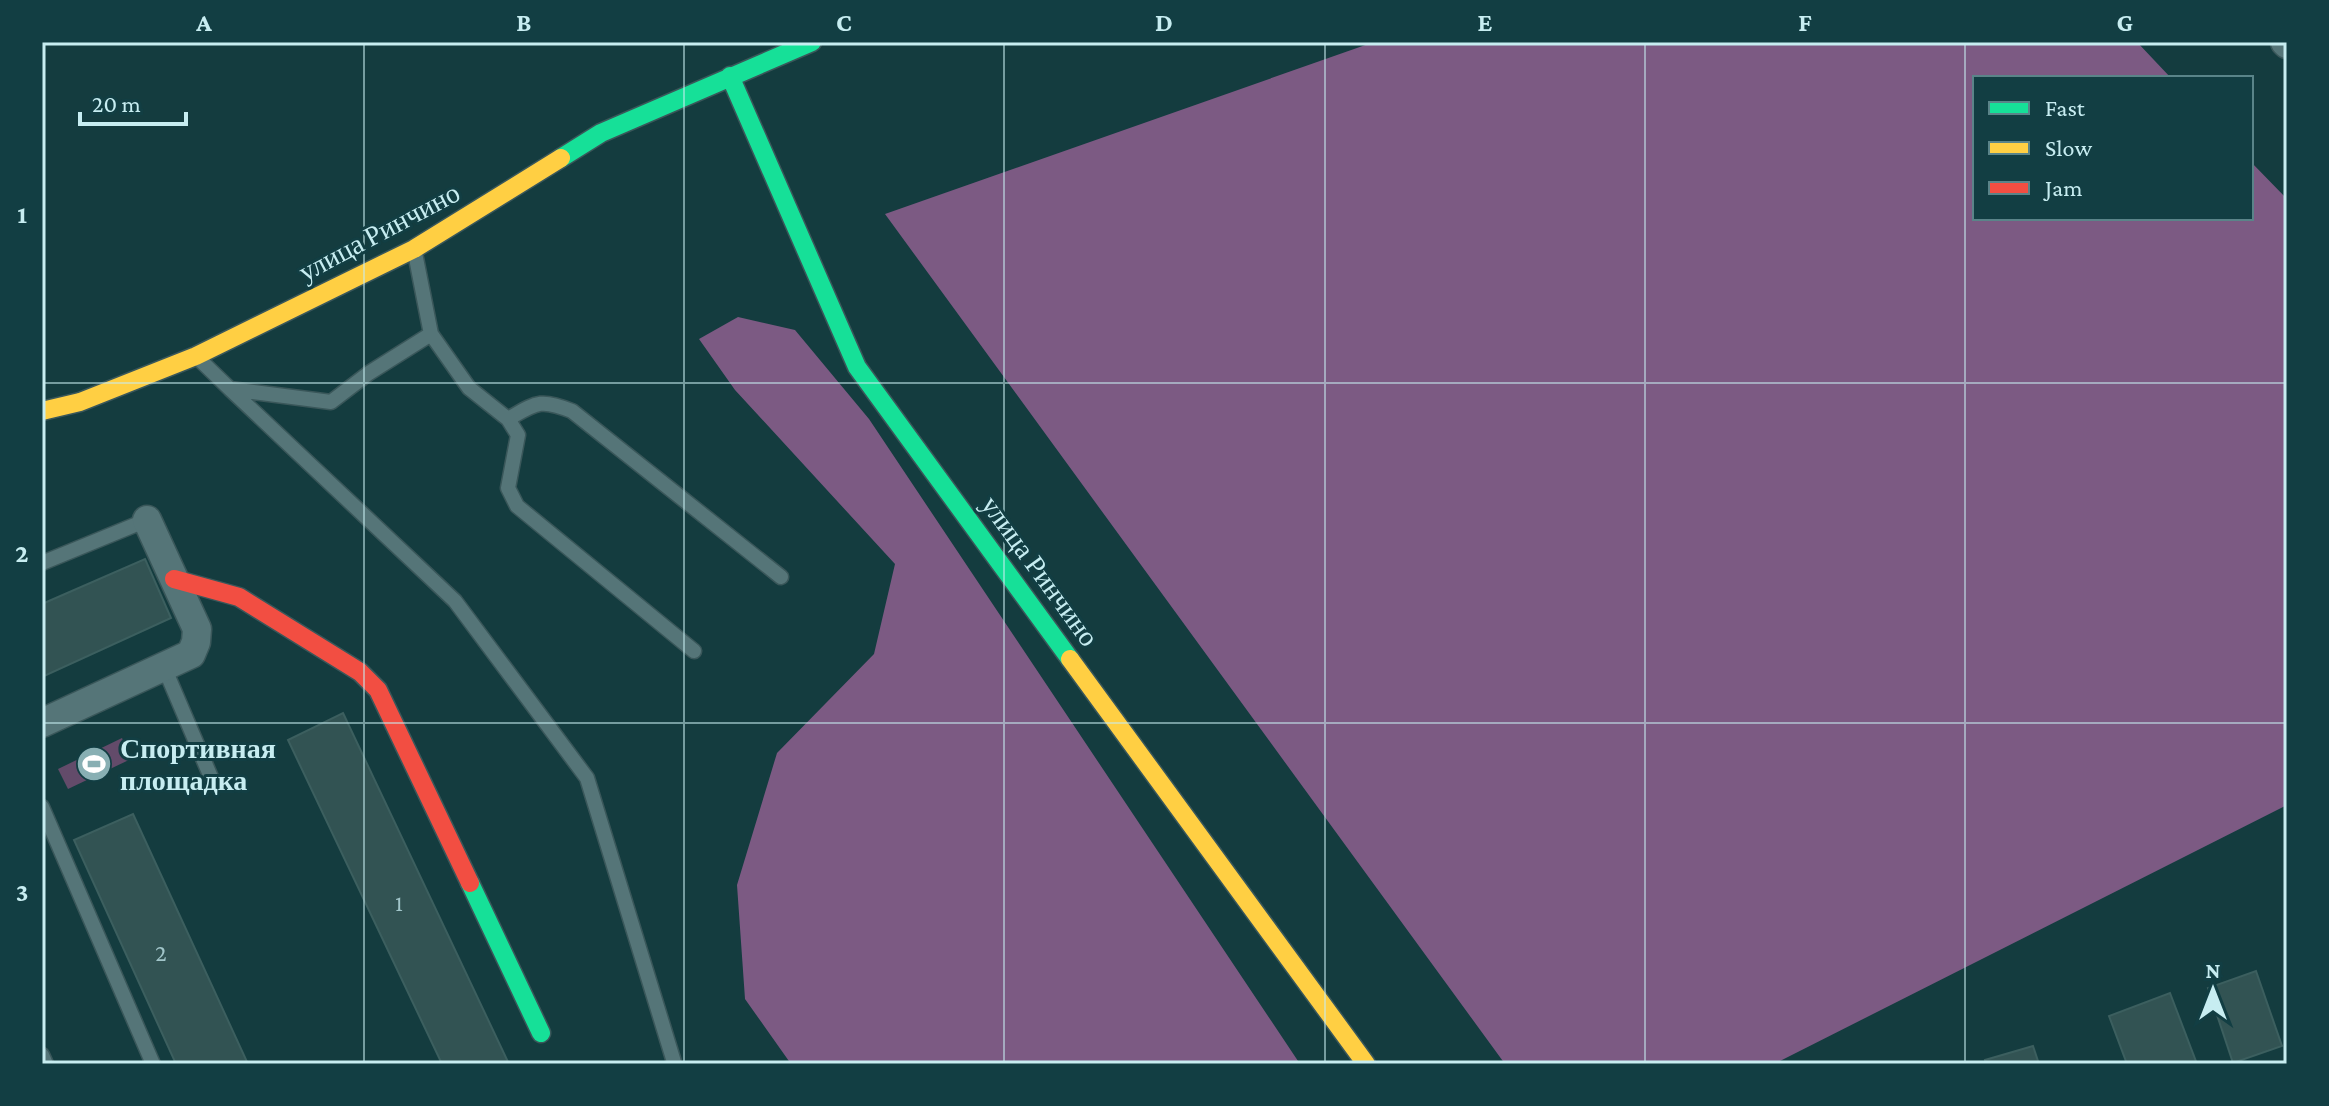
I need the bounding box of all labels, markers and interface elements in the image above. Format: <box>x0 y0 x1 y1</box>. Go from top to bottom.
text: A <box>195 8 212 37</box>
text: B <box>516 8 532 37</box>
text: C <box>836 8 852 37</box>
text: D <box>1155 8 1173 37</box>
text: E <box>1478 8 1493 37</box>
text: F <box>1798 8 1812 37</box>
text: G <box>2117 8 2133 37</box>
scale bar <box>80 76 186 126</box>
legend <box>1973 76 2253 220</box>
text: 20 m <box>92 90 141 117</box>
text: Fast <box>2045 94 2086 121</box>
text: Slow <box>2045 134 2092 161</box>
text: Jam <box>2043 174 2083 201</box>
street label: улица Ринчино <box>293 177 465 287</box>
text: 1 <box>17 200 27 229</box>
street label: улица Ринчино <box>975 490 1105 652</box>
text: 2 <box>15 539 29 568</box>
place label: Спортивная площадка <box>120 733 276 796</box>
sports icon: Спортивная площадка <box>75 745 113 783</box>
text: 3 <box>16 878 28 907</box>
house number: 1 <box>395 889 403 916</box>
house number: 2 <box>155 939 167 966</box>
north arrow <box>2173 950 2253 1030</box>
text: N <box>2206 958 2221 983</box>

